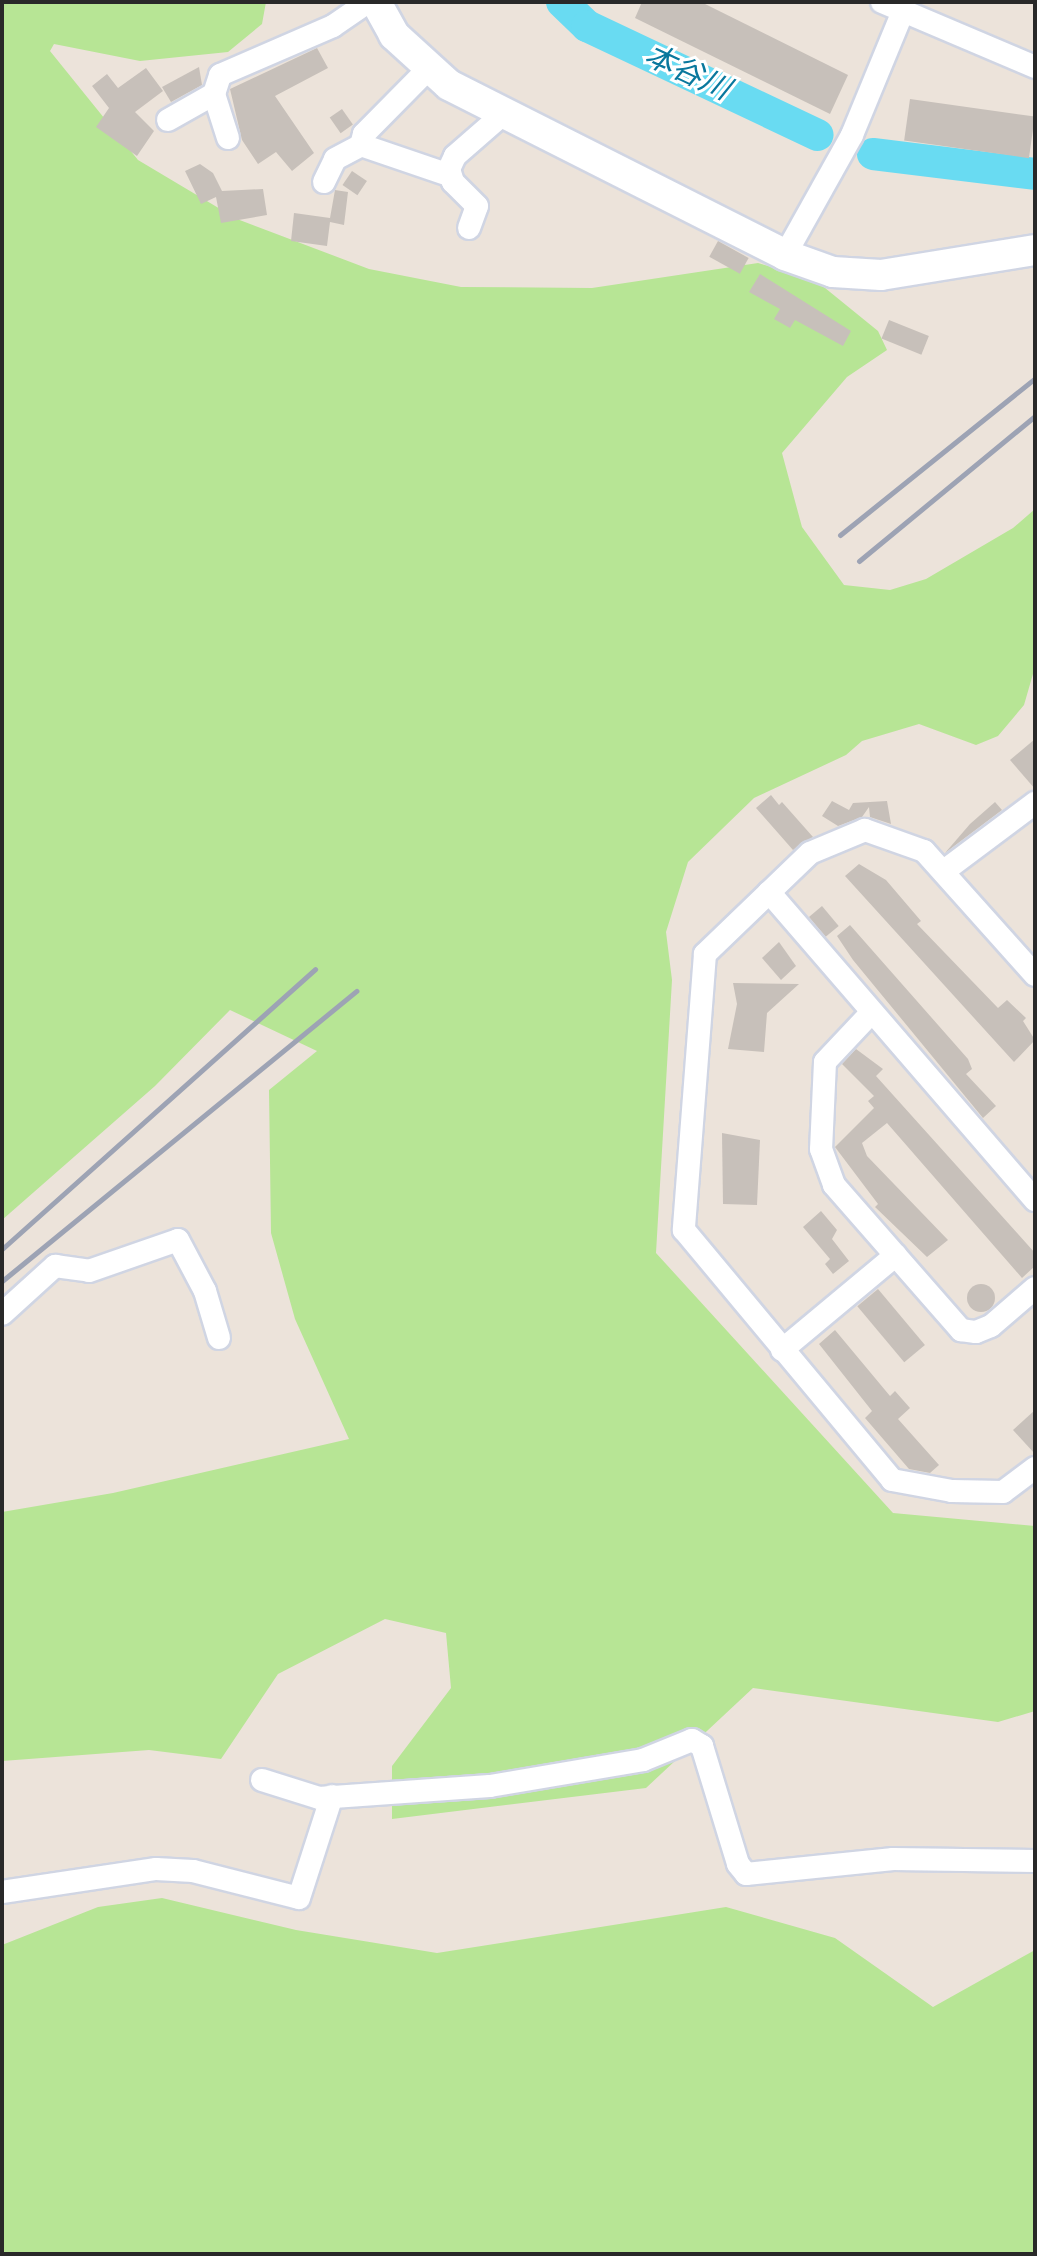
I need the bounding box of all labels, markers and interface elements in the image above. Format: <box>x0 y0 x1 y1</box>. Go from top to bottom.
water label: 本谷川 <box>639 38 735 108</box>

